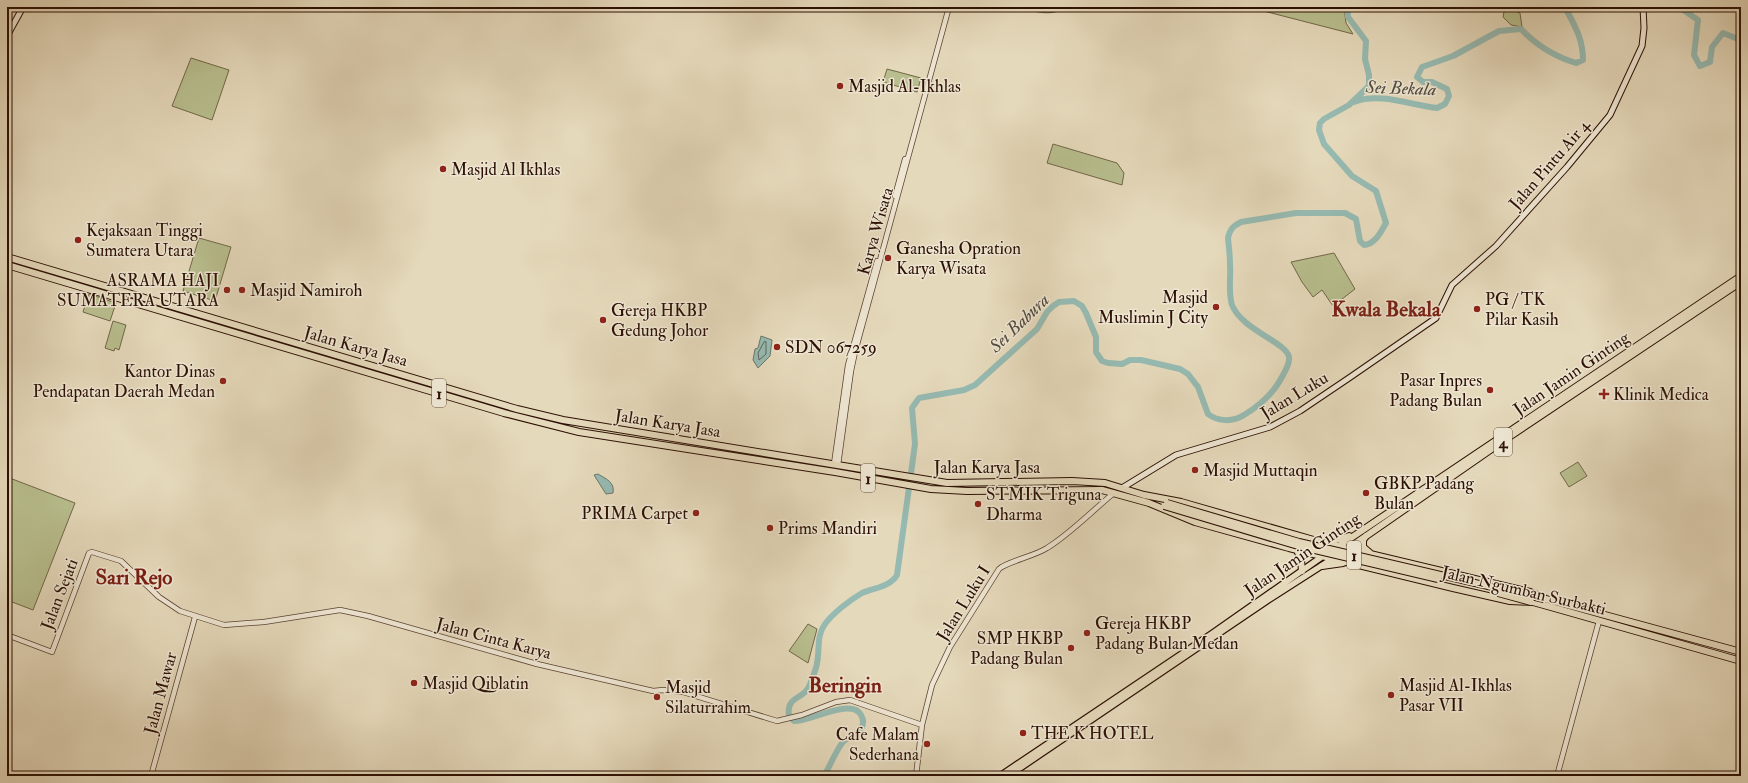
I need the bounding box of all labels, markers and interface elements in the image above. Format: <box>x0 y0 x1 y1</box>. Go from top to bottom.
place label: Masjid Al-Ikhlas <box>848 76 961 97</box>
water label: Sei Bekala <box>1364 76 1437 101</box>
marker: Masjid Al-Ikhlas <box>835 81 845 91</box>
street label: Jalan Pintu Air 4 <box>1504 114 1596 215</box>
place label: Masjid Al Ikhlas <box>451 159 560 180</box>
marker: Masjid Al Ikhlas <box>438 164 448 174</box>
street label: Karya Wisata <box>853 184 899 278</box>
place label: Kejaksaan Tinggi Sumatera Utara <box>86 220 203 261</box>
marker: Kejaksaan Tinggi Sumatera Utara <box>73 235 83 245</box>
place label: Ganesha Opration Karya Wisata <box>896 238 1021 280</box>
marker: Ganesha Opration Karya Wisata <box>883 253 893 263</box>
place label: ASRAMA HAJI SUMATERA UTARA <box>57 270 219 311</box>
place label: Masjid Namiroh <box>250 280 362 301</box>
marker: ASRAMA HAJI SUMATERA UTARA <box>222 285 232 295</box>
marker: Masjid Namiroh <box>237 285 247 295</box>
place label: Masjid Muslimin J City <box>1098 287 1209 329</box>
water label: Sei Babura <box>984 289 1054 358</box>
place label: PG / TK Pilar Kasih <box>1485 289 1559 330</box>
district label: Kwala Bekala <box>1331 296 1442 323</box>
place label: Gereja HKBP Gedung Johor <box>611 300 709 342</box>
marker: Masjid Muslimin J City <box>1211 302 1221 312</box>
marker: PG / TK Pilar Kasih <box>1472 304 1482 314</box>
marker: Gereja HKBP Gedung Johor <box>598 315 608 325</box>
street label: Jalan Karya Jasa <box>300 321 411 373</box>
street label: Jalan Jamin Ginting <box>1508 326 1634 421</box>
place label: SDN 067259 <box>785 337 877 358</box>
marker: SDN 067259 <box>772 342 782 352</box>
place label: Kantor Dinas Pendapatan Daerah Medan <box>33 361 215 403</box>
street label: Jalan Luku <box>1256 367 1333 425</box>
place label: Pasar Inpres Padang Bulan <box>1389 370 1482 411</box>
marker: Kantor Dinas Pendapatan Daerah Medan <box>218 376 228 386</box>
road number: 1 <box>432 379 446 407</box>
place label: Klinik Medica <box>1613 384 1710 405</box>
marker: Pasar Inpres Padang Bulan <box>1485 385 1495 395</box>
marker: Klinik Medica <box>1598 388 1610 400</box>
street label: Jalan Karya Jasa <box>612 405 723 443</box>
road number: 4 <box>1494 428 1512 456</box>
street label: Jalan Karya Jasa <box>933 457 1041 479</box>
place label: Masjid Muttaqin <box>1203 460 1318 481</box>
road number: 1 <box>861 464 875 492</box>
marker: Masjid Muttaqin <box>1190 465 1200 475</box>
place label: GBKP Padang Bulan <box>1374 473 1474 514</box>
place label: STMIK Triguna Dharma <box>986 484 1103 525</box>
marker: GBKP Padang Bulan <box>1361 488 1371 498</box>
marker: STMIK Triguna Dharma <box>973 499 983 509</box>
place label: PRIMA Carpet <box>581 503 688 525</box>
street label: Jalan Jamin Ginting <box>1239 507 1365 602</box>
marker: PRIMA Carpet <box>691 508 701 518</box>
place label: Prims Mandiri <box>778 518 878 539</box>
marker: Prims Mandiri <box>765 523 775 533</box>
road number: 1 <box>1347 541 1361 569</box>
street label: Jalan Sejati <box>36 555 84 634</box>
street label: Jalan Luku I <box>931 561 996 646</box>
street label: Jalan Ngumban Surbakti <box>1439 561 1609 621</box>
district label: Sari Rejo <box>96 564 172 591</box>
street label: Jalan Cinta Karya <box>433 613 555 665</box>
place label: Gereja HKBP Padang Bulan Medan <box>1095 613 1239 654</box>
place label: SMP HKBP Padang Bulan <box>970 628 1063 669</box>
marker: Gereja HKBP Padang Bulan Medan <box>1082 628 1092 638</box>
marker: SMP HKBP Padang Bulan <box>1066 643 1076 653</box>
street label: Jalan Mawar <box>139 649 183 738</box>
district label: Beringin <box>808 672 882 699</box>
place label: Masjid Qiblatin <box>422 673 529 694</box>
place label: Masjid Al-Ikhlas Pasar VII <box>1399 675 1512 716</box>
place label: Masjid Silaturrahim <box>665 677 751 718</box>
marker: Masjid Qiblatin <box>409 678 419 688</box>
marker: Masjid Al-Ikhlas Pasar VII <box>1386 690 1396 700</box>
marker: Masjid Silaturrahim <box>652 692 662 702</box>
place label: THE K HOTEL <box>1031 723 1154 744</box>
place label: Cafe Malam Sederhana <box>836 724 920 765</box>
marker: THE K HOTEL <box>1018 728 1028 738</box>
marker: Cafe Malam Sederhana <box>922 739 932 749</box>

